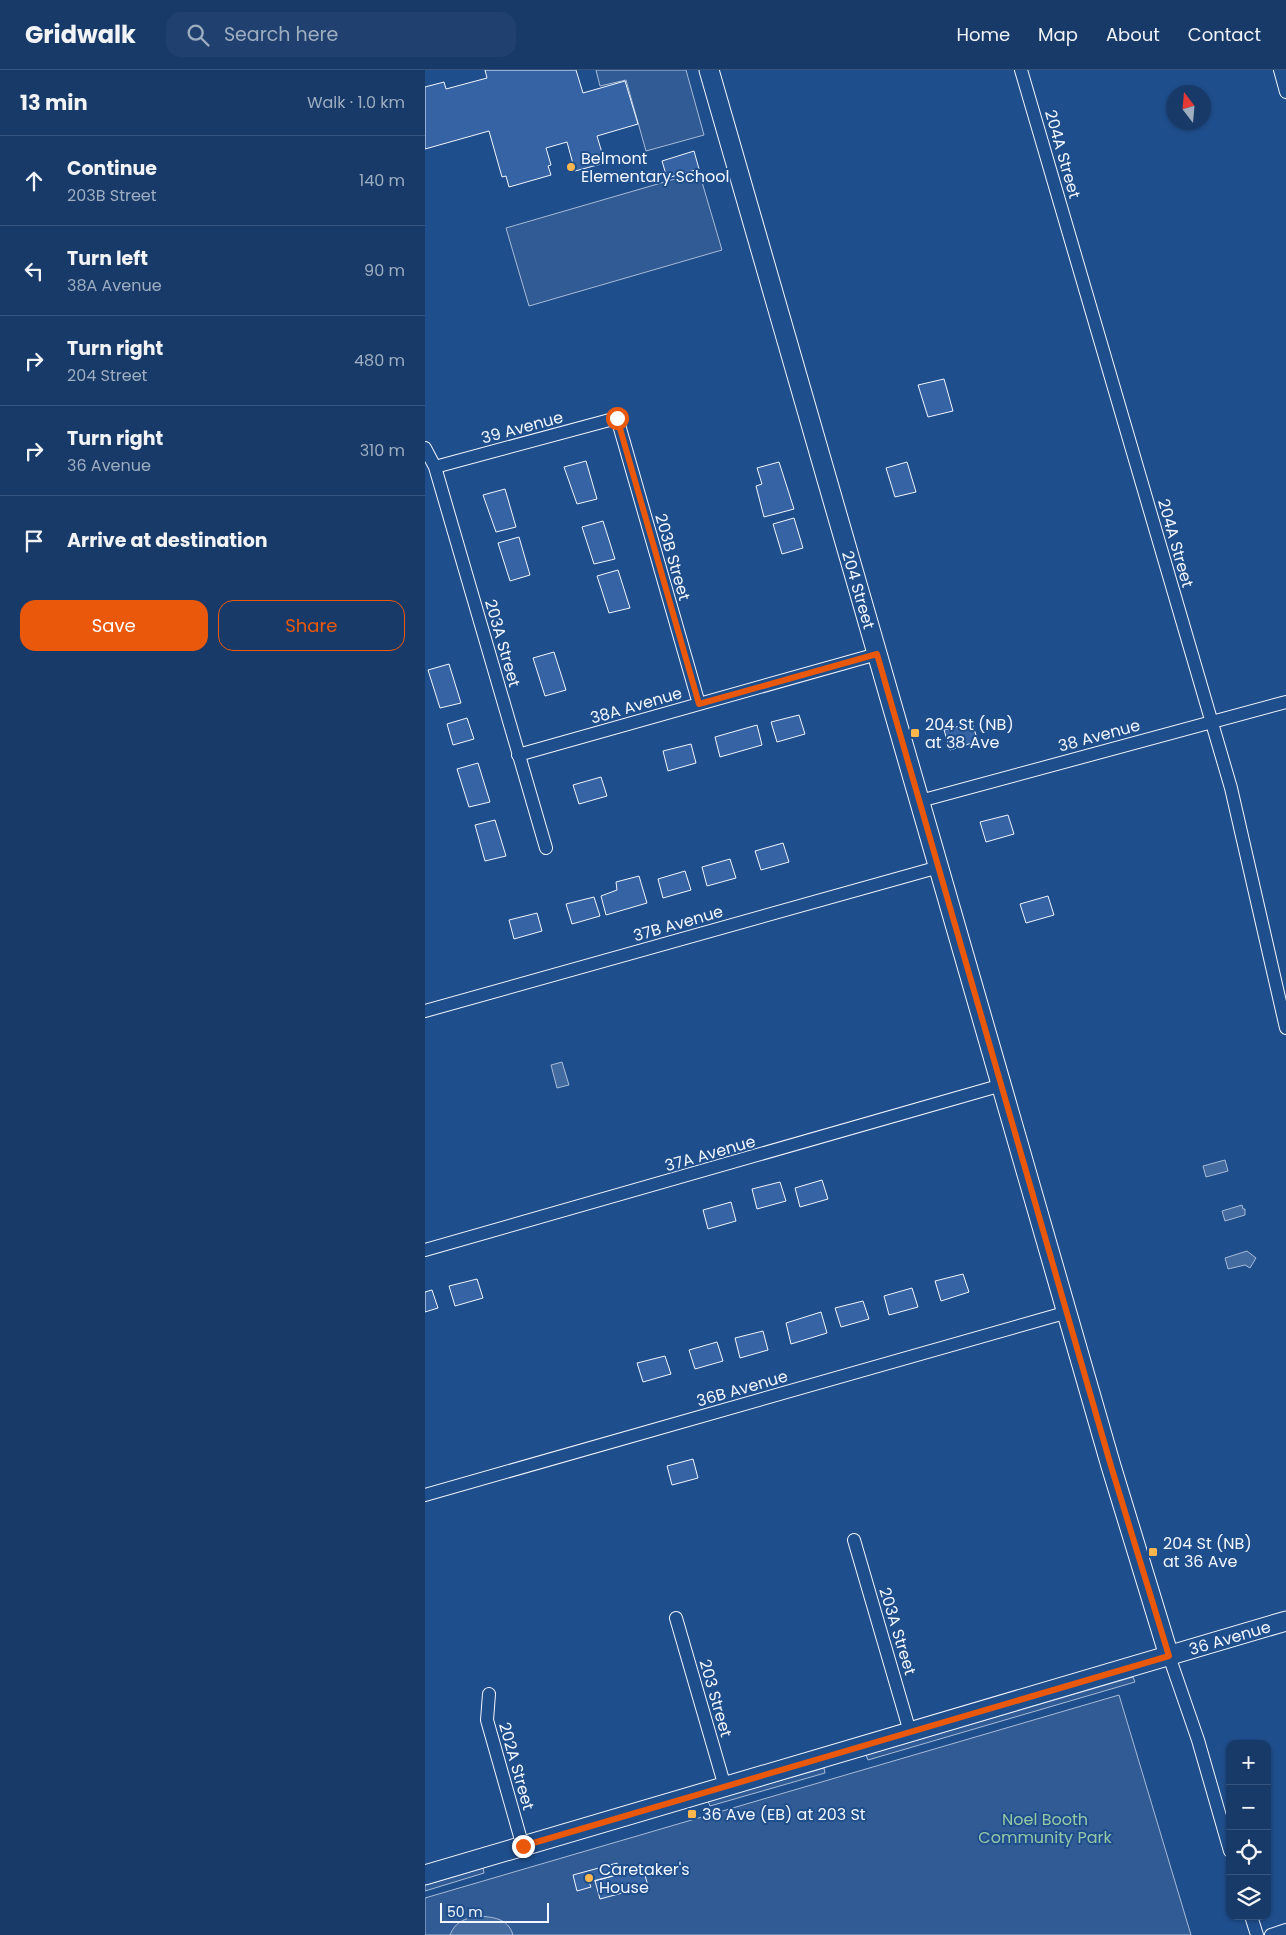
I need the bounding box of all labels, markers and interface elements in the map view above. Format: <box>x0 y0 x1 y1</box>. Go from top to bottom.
search box <box>166 12 516 57</box>
text: Gridwalk <box>25 18 136 51</box>
icon: search <box>184 21 212 49</box>
text: Search here <box>224 21 338 48</box>
text: Home <box>956 22 1010 47</box>
text: Map <box>1038 22 1078 47</box>
text: About <box>1106 22 1160 47</box>
text: Contact <box>1188 22 1261 47</box>
north arrow <box>1166 85 1211 130</box>
text: 13 min <box>20 88 88 117</box>
text: Walk · 1.0 km <box>307 91 405 114</box>
street label: 204A Street <box>1039 107 1086 201</box>
place label: Belmont Elementary School <box>581 147 729 188</box>
text: Continue <box>67 155 157 182</box>
marker: Belmont Elementary School <box>565 161 577 173</box>
icon: ahead <box>20 167 48 195</box>
text: 140 m <box>359 169 405 192</box>
text: 203B Street <box>67 184 157 207</box>
text: Turn left <box>67 245 148 272</box>
icon: left <box>20 257 48 285</box>
text: 90 m <box>364 259 405 282</box>
text: 38A Avenue <box>67 274 162 297</box>
text: Turn right <box>67 335 163 362</box>
icon: right <box>20 347 48 375</box>
text: 480 m <box>354 349 405 372</box>
text: 204 Street <box>67 364 147 387</box>
street label: 39 Avenue <box>479 406 566 449</box>
route start <box>606 407 629 430</box>
text: Turn right <box>67 425 163 452</box>
icon: right <box>20 437 48 465</box>
text: 310 m <box>360 439 405 462</box>
text: 36 Avenue <box>67 454 151 477</box>
street label: 204A Street <box>1152 496 1199 590</box>
street label: 203B Street <box>649 511 696 604</box>
icon: arrive <box>20 527 48 555</box>
text: Arrive at destination <box>67 527 268 554</box>
street label: 204 Street <box>836 548 880 632</box>
street label: 203A Street <box>479 596 526 690</box>
button: Save <box>20 600 208 651</box>
button: Share <box>218 600 405 651</box>
street label: 38A Avenue <box>587 681 685 730</box>
place label: 204 St (NB) at 38 Ave <box>925 713 1014 754</box>
street label: 38 Avenue <box>1056 714 1143 757</box>
marker: 204 St (NB) at 38 Ave <box>909 727 921 739</box>
street label: 37B Avenue <box>631 900 726 947</box>
street label: 37A Avenue <box>662 1130 758 1177</box>
street label: 36B Avenue <box>694 1364 790 1412</box>
place label: 204 St (NB) at 36 Ave <box>1163 1532 1252 1573</box>
marker: 204 St (NB) at 36 Ave <box>1147 1546 1159 1558</box>
street label: 203A Street <box>873 1584 922 1678</box>
street label: 36 Avenue <box>1186 1615 1273 1661</box>
street label: 203 Street <box>693 1657 738 1740</box>
street label: 202A Street <box>493 1720 540 1813</box>
map controls <box>1226 1740 1271 1920</box>
button: + <box>1226 1740 1271 1785</box>
button: − <box>1226 1785 1271 1830</box>
place label: 36 Ave (EB) at 203 St <box>702 1803 866 1826</box>
marker: 36 Ave (EB) at 203 St <box>686 1808 698 1820</box>
park label: Noel Booth Community Park <box>978 1808 1112 1849</box>
button: locate <box>1226 1830 1271 1875</box>
route end <box>512 1835 535 1858</box>
place label: Caretaker's House <box>599 1858 690 1899</box>
marker: Caretaker's House <box>583 1872 595 1884</box>
button: layers <box>1226 1875 1271 1920</box>
scale bar <box>440 1900 549 1923</box>
text: 50 m <box>447 1902 483 1922</box>

